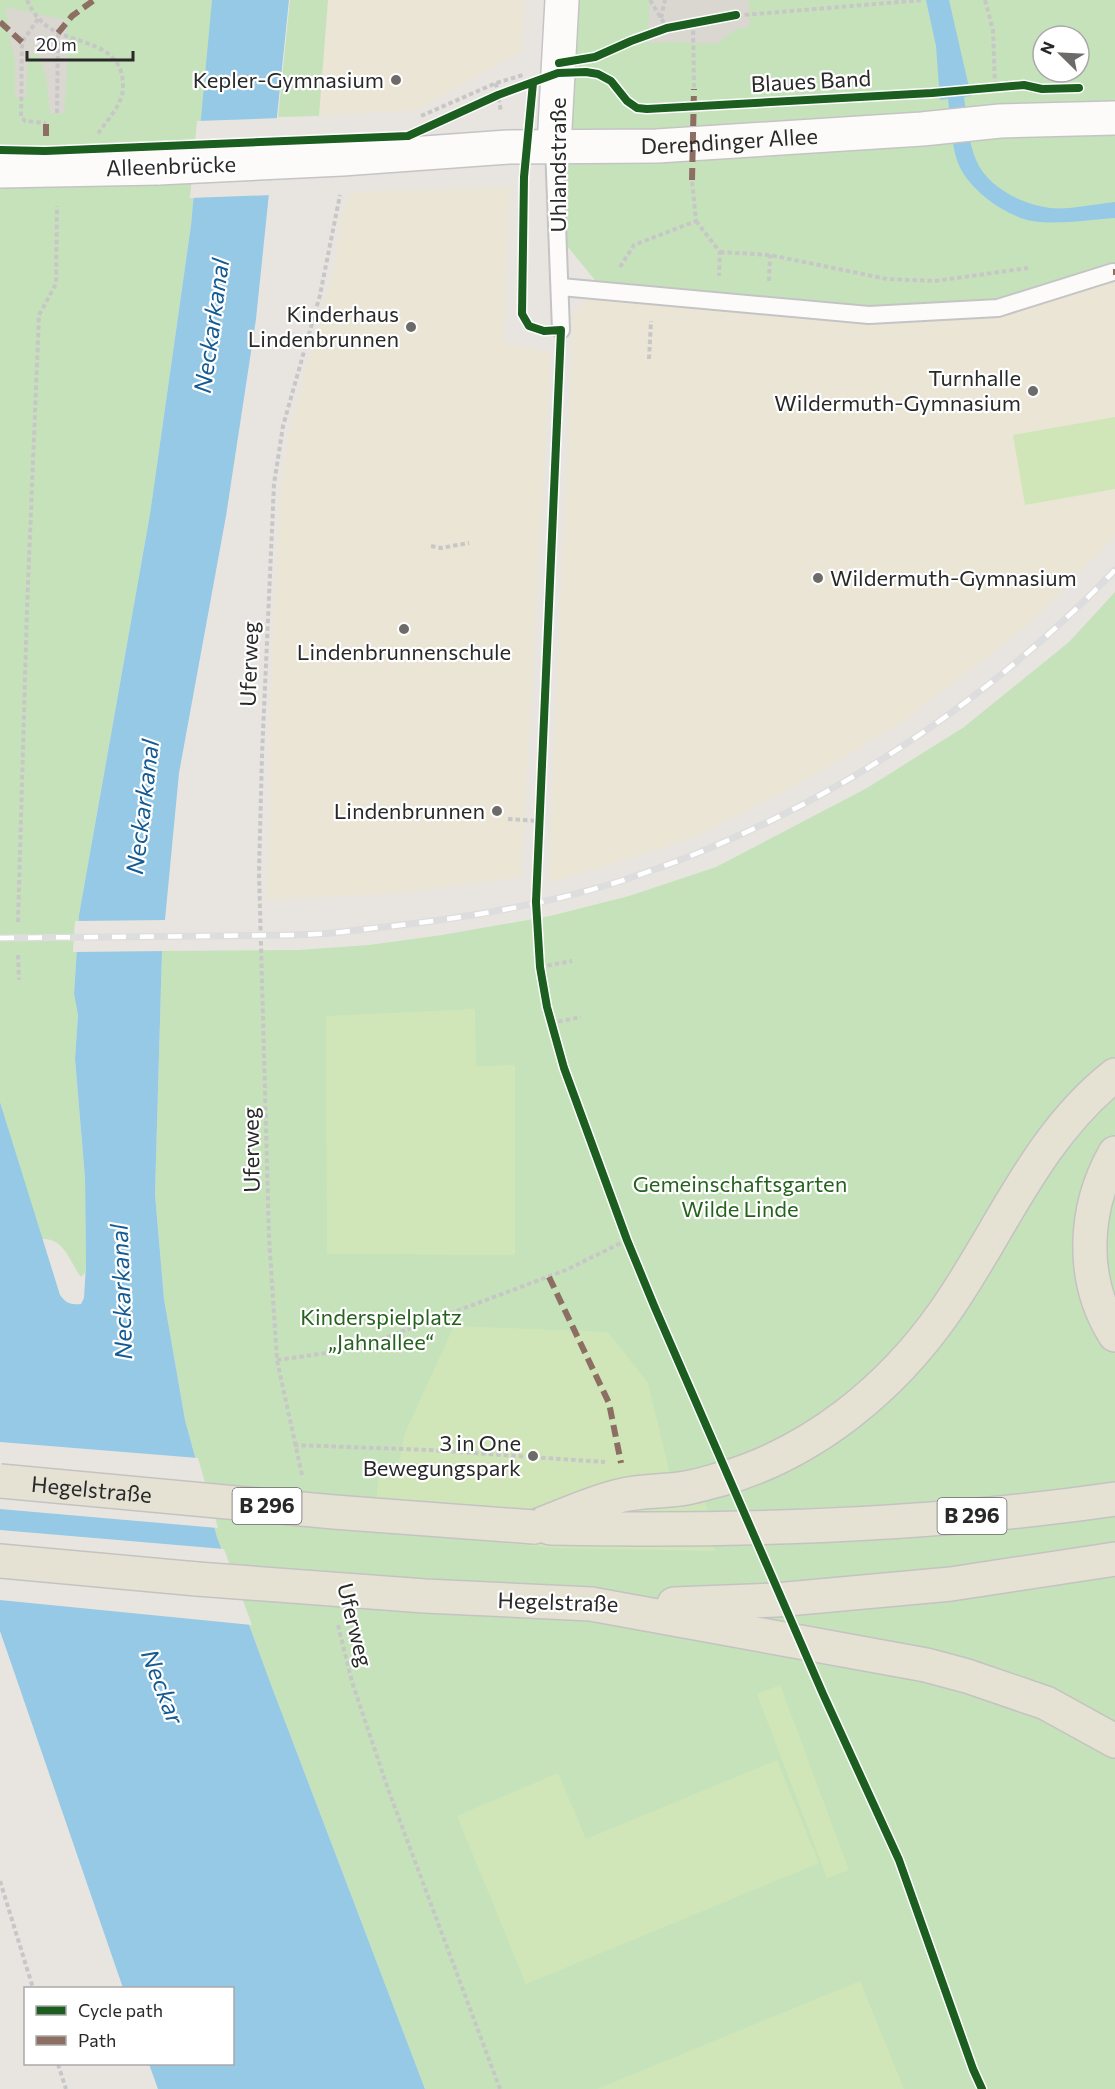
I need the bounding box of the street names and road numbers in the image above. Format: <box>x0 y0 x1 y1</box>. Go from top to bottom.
street label: Blaues Band <box>750 64 872 97</box>
street label: Uhlandstraße <box>544 97 571 233</box>
street label: Derendinger Allee <box>641 122 819 159</box>
street label: Alleenbrücke <box>105 150 236 181</box>
street label: Uferweg <box>234 621 263 707</box>
street label: Uferweg <box>236 1107 265 1193</box>
street label: Hegelstraße <box>30 1470 153 1508</box>
road number: B 296 <box>232 1488 302 1524</box>
road number: B 296 <box>938 1498 1006 1534</box>
street label: Uferweg <box>332 1580 379 1670</box>
street label: Hegelstraße <box>497 1586 619 1617</box>

